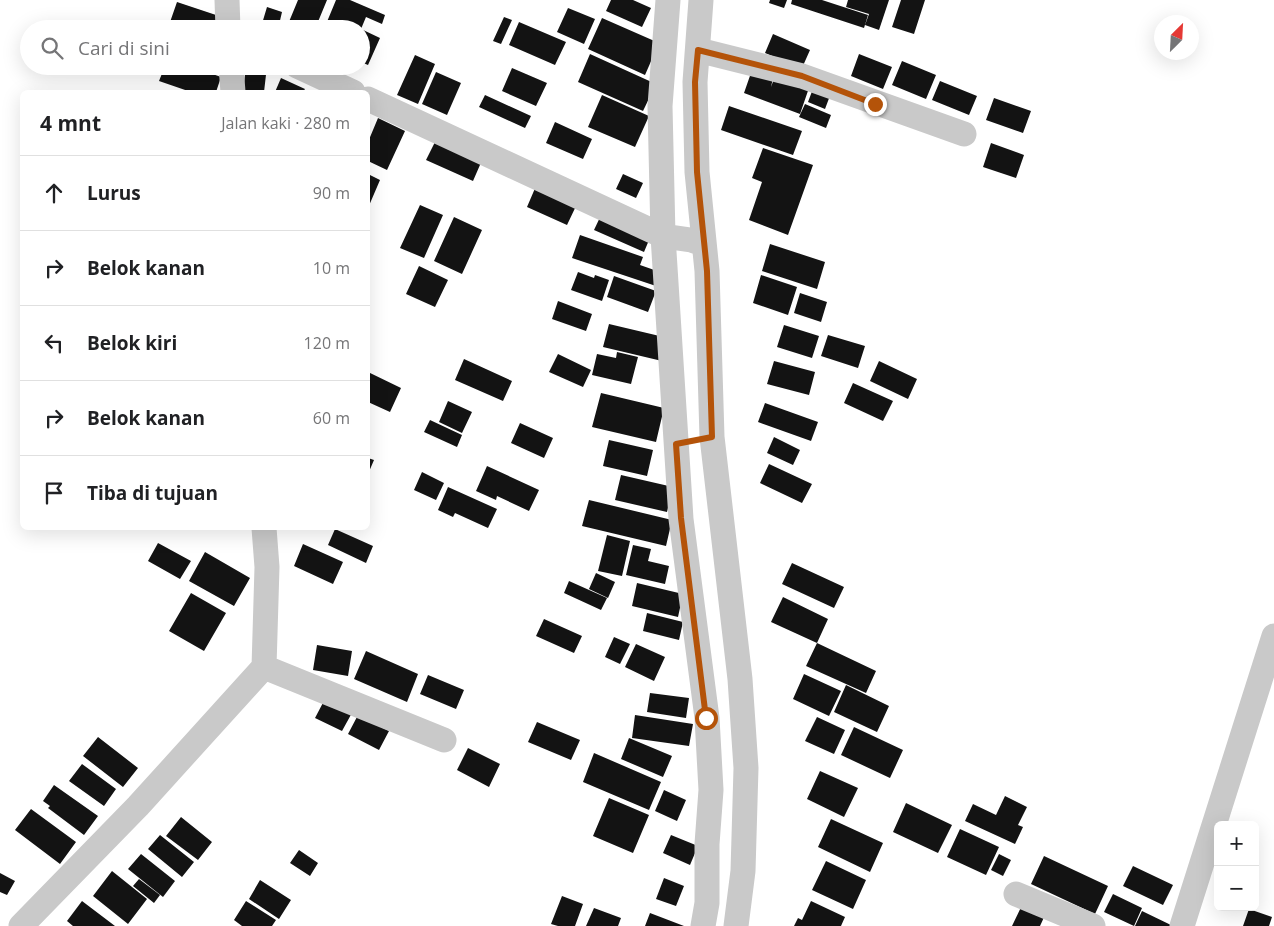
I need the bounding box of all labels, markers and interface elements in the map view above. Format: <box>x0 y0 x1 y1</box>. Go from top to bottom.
north arrow <box>1154 15 1199 60</box>
search box <box>20 20 370 75</box>
icon: search <box>38 34 66 62</box>
text: Cari di sini <box>78 35 170 61</box>
route end <box>864 93 887 116</box>
text: 4 mnt <box>40 109 101 137</box>
text: Jalan kaki · 280 m <box>221 112 350 134</box>
icon: ahead <box>40 179 68 207</box>
text: Lurus <box>87 180 141 206</box>
text: 90 m <box>313 182 350 204</box>
icon: right <box>40 254 68 282</box>
text: Belok kanan <box>87 255 205 281</box>
text: 10 m <box>313 257 350 279</box>
icon: left <box>40 329 68 357</box>
text: Belok kiri <box>87 330 177 356</box>
text: 120 m <box>304 332 350 354</box>
icon: right <box>40 404 68 432</box>
text: Belok kanan <box>87 405 205 431</box>
text: 60 m <box>313 407 350 429</box>
icon: arrive <box>40 479 68 507</box>
text: Tiba di tujuan <box>87 480 218 506</box>
route start <box>695 707 718 730</box>
map controls <box>1214 821 1259 911</box>
button: + <box>1214 821 1259 866</box>
button: − <box>1214 866 1259 911</box>

